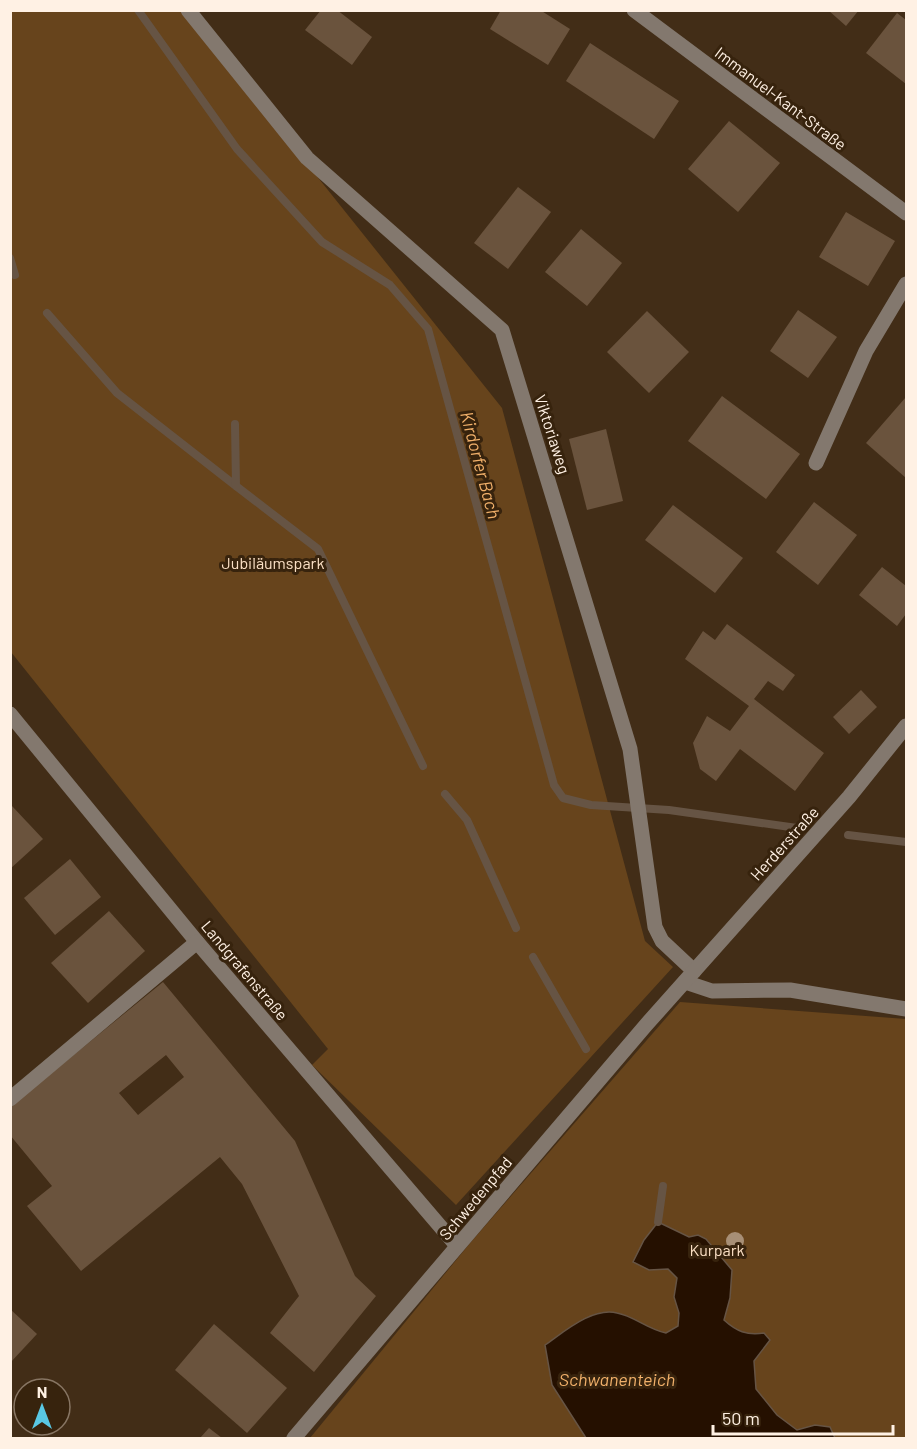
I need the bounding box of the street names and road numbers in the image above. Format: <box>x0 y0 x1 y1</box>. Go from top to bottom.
street label: Immanuel-Kant-Straße <box>712 42 850 154</box>
street label: Viktoriaweg <box>531 392 575 476</box>
street label: Herderstraße <box>746 802 822 884</box>
street label: Landgrafenstraße <box>198 916 292 1024</box>
street label: Schwedenpfad <box>435 1152 515 1244</box>

